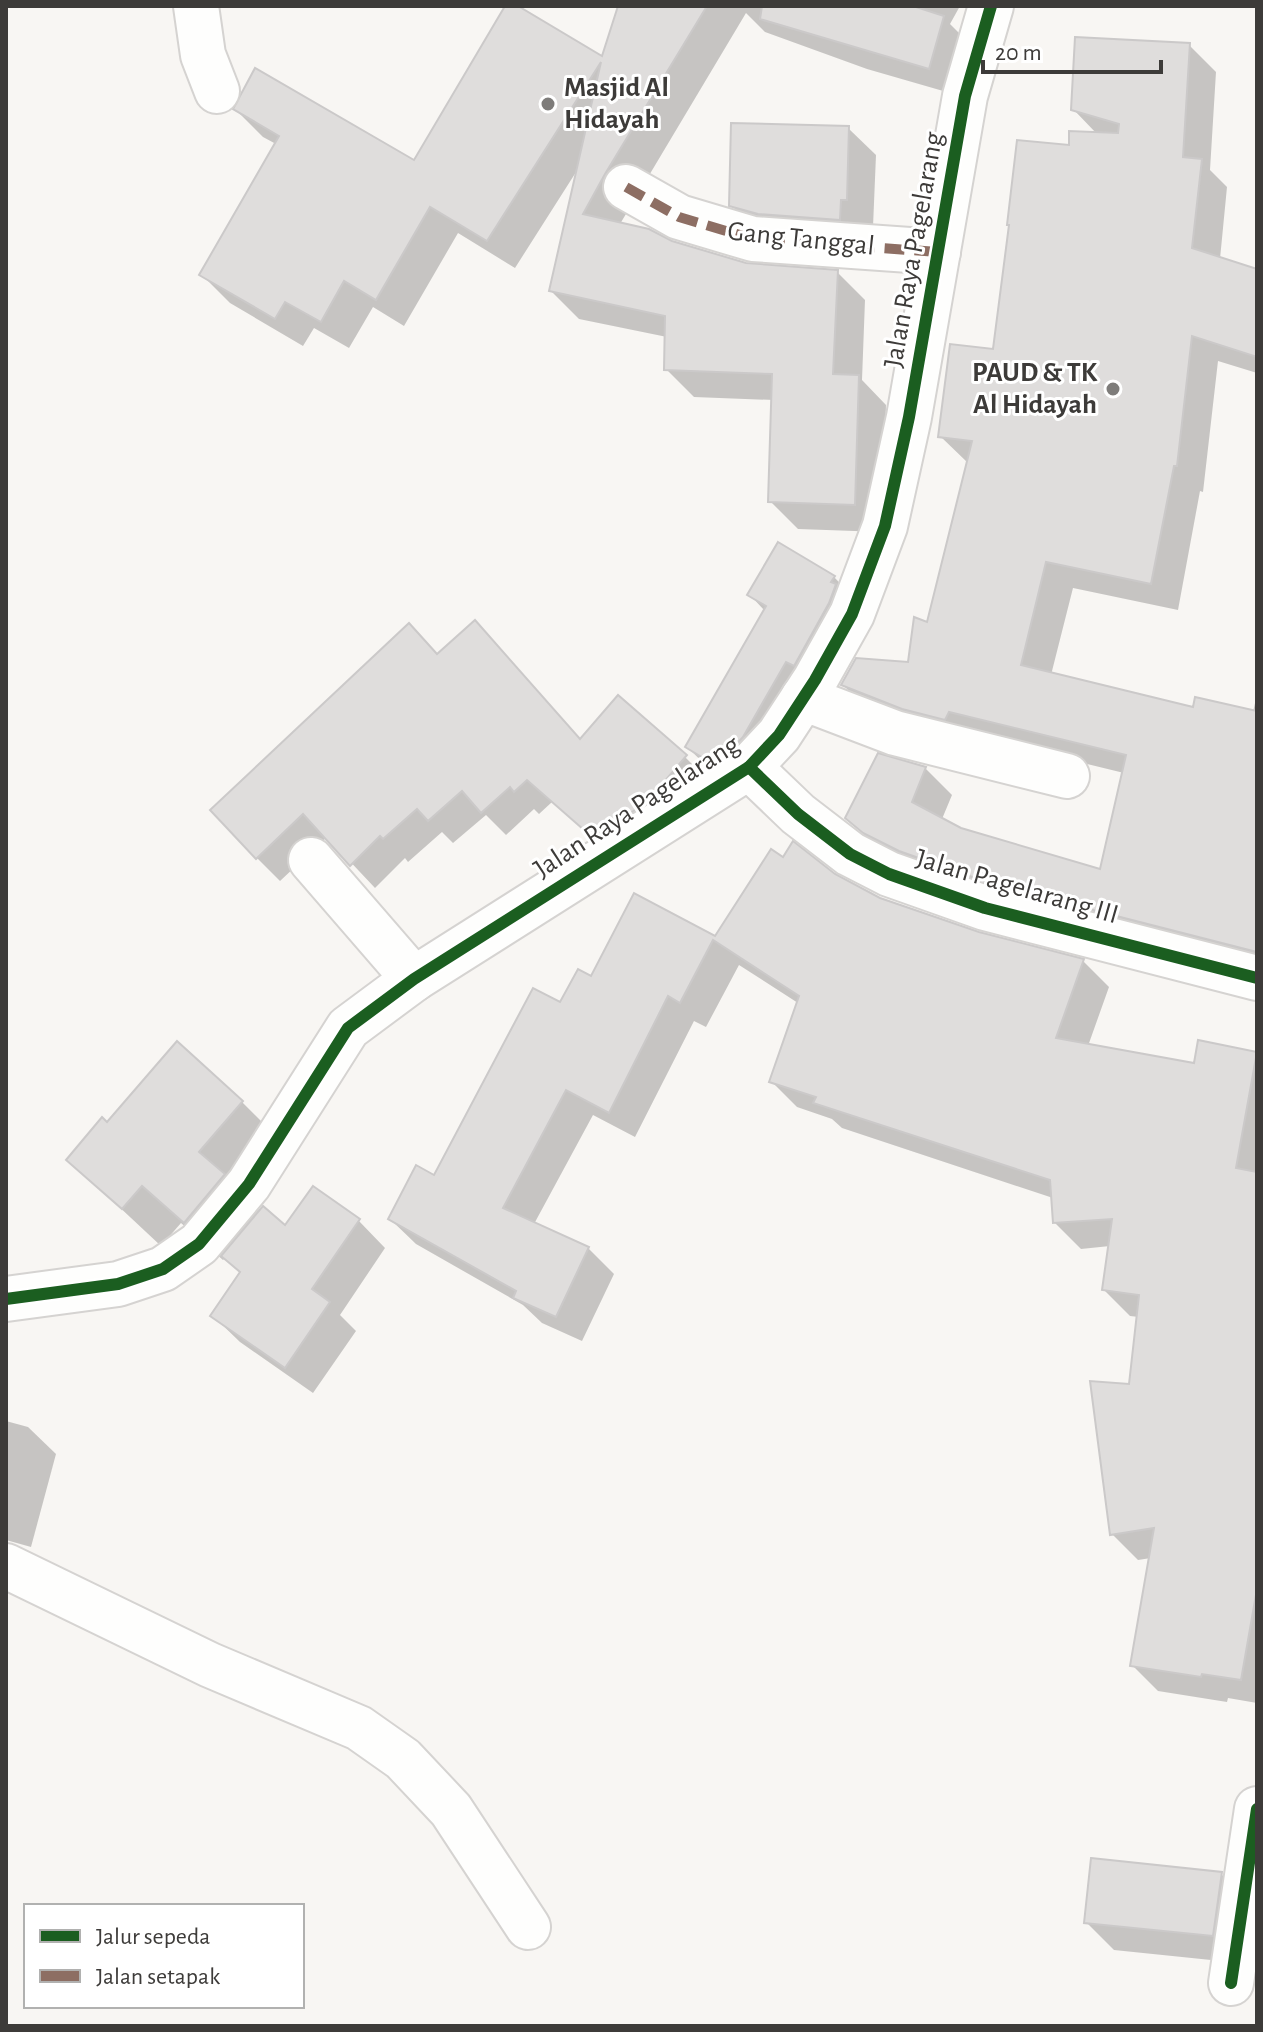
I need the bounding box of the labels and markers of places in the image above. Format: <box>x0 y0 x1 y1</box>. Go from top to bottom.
place label: Masjid Al Hidayah <box>564 74 669 134</box>
marker: Masjid Al Hidayah <box>539 95 557 113</box>
place label: PAUD & TK Al Hidayah <box>972 359 1098 419</box>
marker: PAUD & TK Al Hidayah <box>1104 380 1122 398</box>

